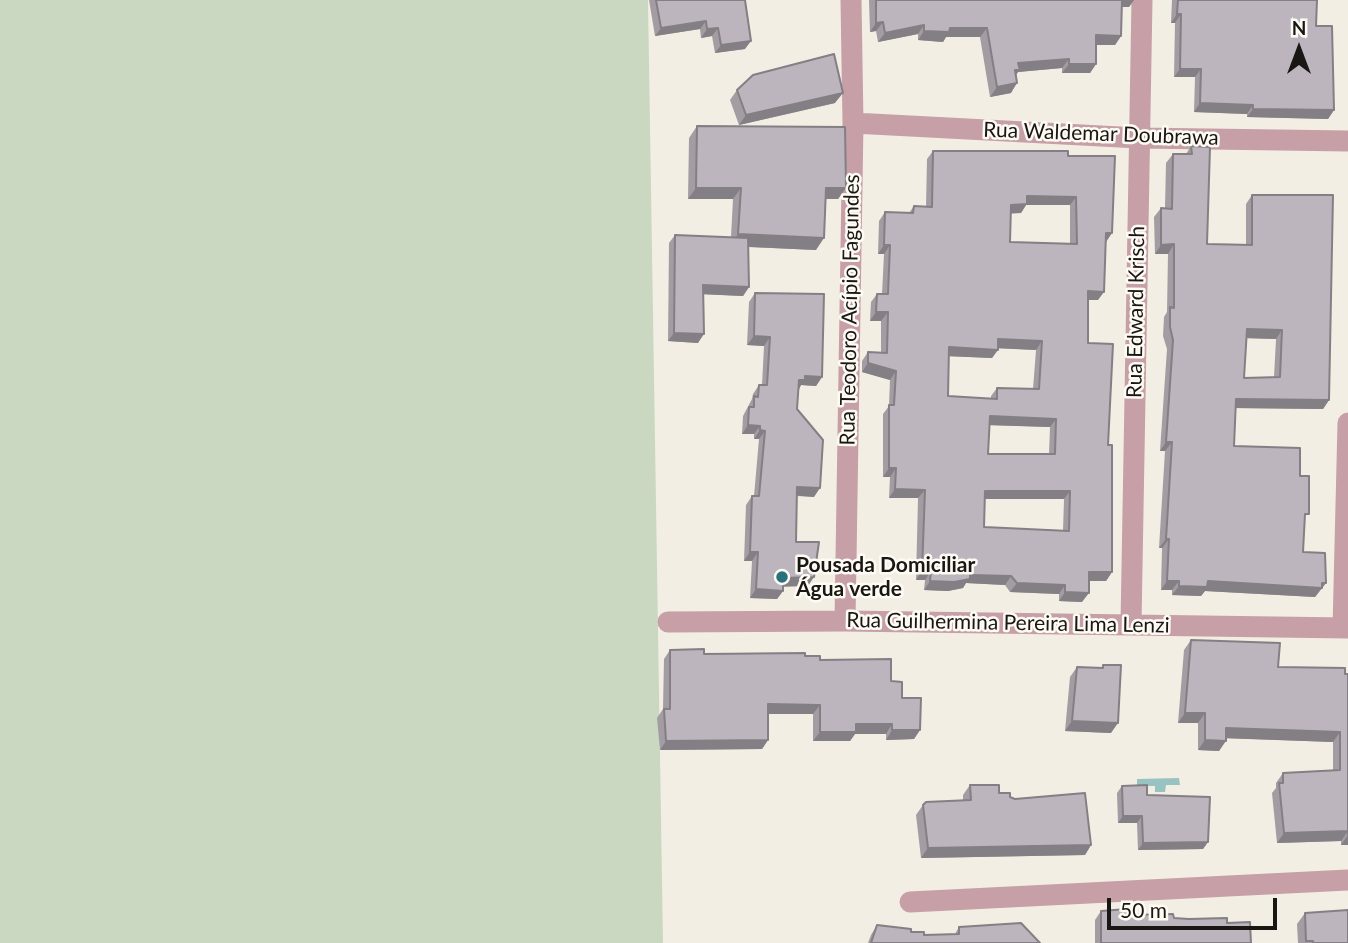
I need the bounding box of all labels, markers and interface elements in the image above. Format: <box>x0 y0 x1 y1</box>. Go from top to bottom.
north arrow <box>1264 14 1334 84</box>
text: N <box>1292 16 1306 39</box>
street label: Rua Waldemar Doubrawa <box>983 117 1219 151</box>
street label: Rua Teodoro Acípio Fagundes <box>835 174 865 446</box>
street label: Rua Edward Krisch <box>1122 226 1150 398</box>
place label: Pousada Domiciliar Água verde <box>796 552 975 602</box>
marker: Pousada Domiciliar Água verde <box>774 569 790 585</box>
street label: Rua Guilhermina Pereira Lima Lenzi <box>846 608 1170 638</box>
scale bar <box>1110 884 1280 928</box>
text: 50 m <box>1120 897 1167 922</box>

